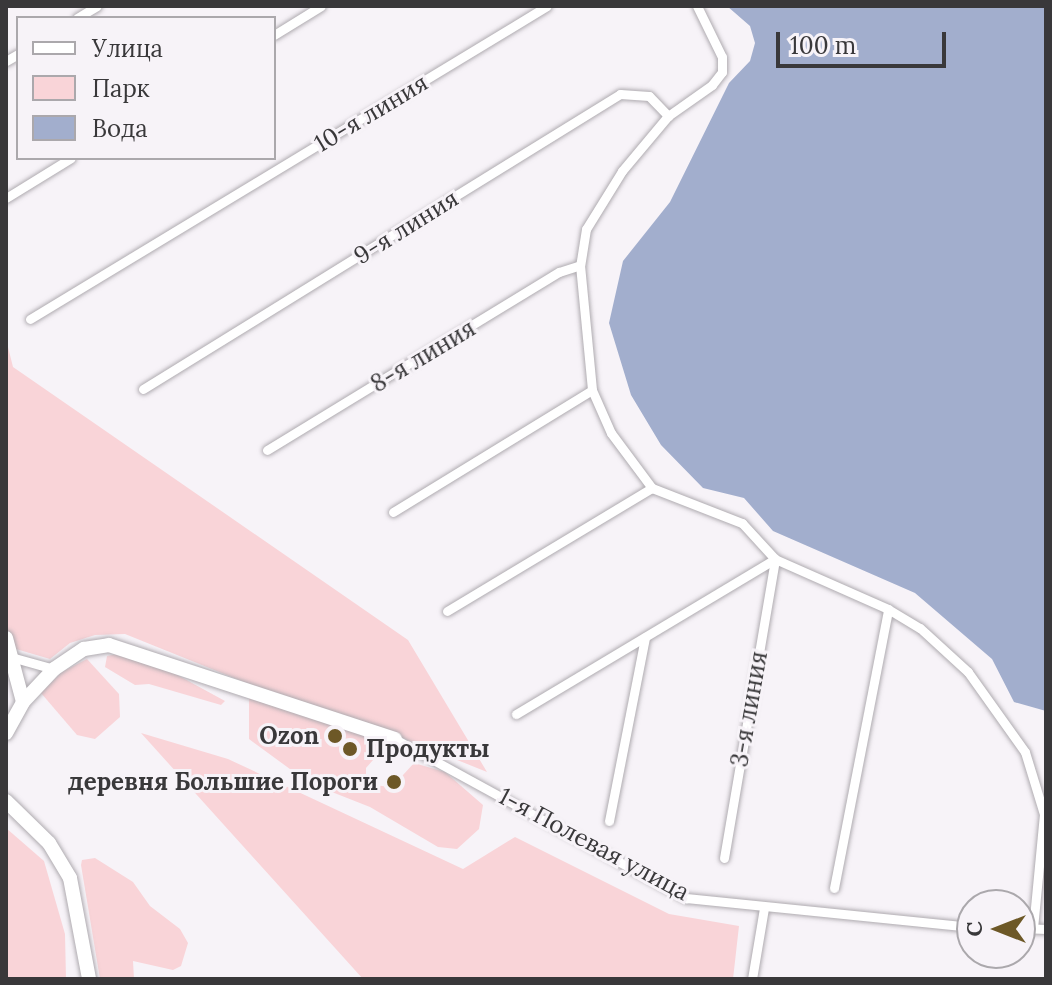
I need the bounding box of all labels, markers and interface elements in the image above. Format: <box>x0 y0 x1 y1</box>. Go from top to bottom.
legend <box>16 16 276 160</box>
scale bar <box>780 16 950 66</box>
text: 100 m <box>790 30 856 61</box>
text: Улица <box>92 33 163 64</box>
street label: 10-я линия <box>309 68 433 158</box>
text: Парк <box>92 73 150 104</box>
text: Вода <box>92 113 148 144</box>
street label: 9-я линия <box>349 184 463 270</box>
street label: 8-я линия <box>365 314 481 398</box>
street label: 3-я линия <box>725 649 773 769</box>
place label: Ozon <box>259 722 319 750</box>
marker: Ozon <box>326 727 344 745</box>
place label: Продукты <box>366 735 490 763</box>
marker: Продукты <box>341 740 359 758</box>
place label: деревня Большие Пороги <box>68 768 378 796</box>
marker: деревня Большие Пороги <box>385 773 403 791</box>
street label: 1-я Полевая улица <box>494 782 694 906</box>
north arrow <box>956 889 1036 969</box>
text: С <box>960 921 988 937</box>

